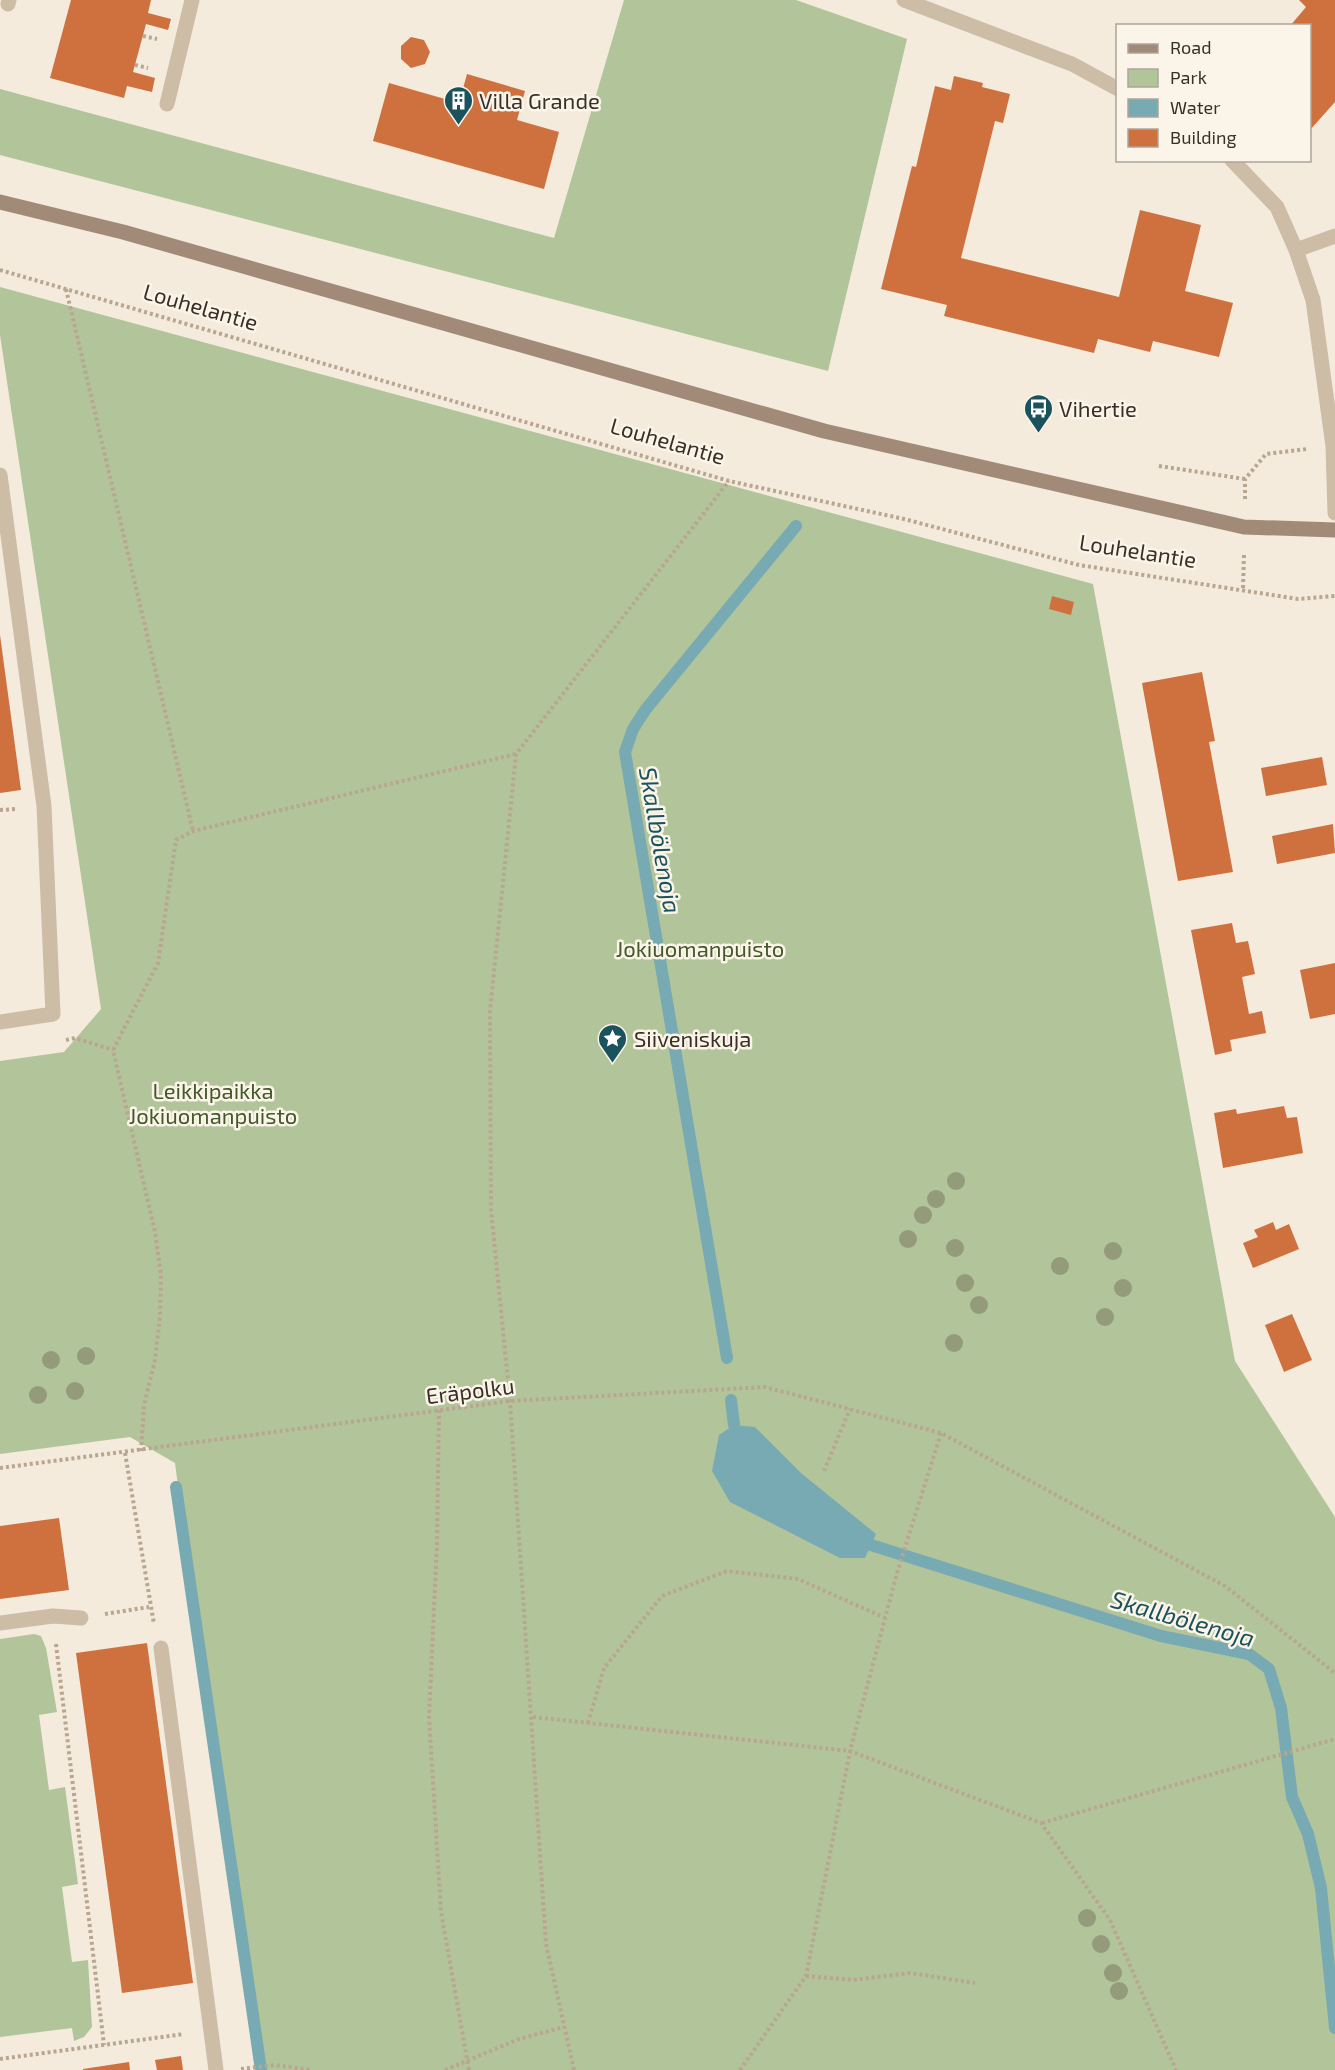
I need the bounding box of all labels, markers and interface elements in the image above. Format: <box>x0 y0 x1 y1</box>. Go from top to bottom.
legend <box>1116 24 1311 162</box>
text: Road <box>1170 36 1211 58</box>
text: Park <box>1170 66 1207 88</box>
building icon: Villa Grande <box>442 84 474 126</box>
place label: Villa Grande <box>479 87 600 113</box>
text: Water <box>1170 96 1220 118</box>
text: Building <box>1170 126 1237 148</box>
street label: Louhelantie <box>141 277 261 335</box>
bus stop icon: Vihertie <box>1022 392 1054 434</box>
place label: Vihertie <box>1059 395 1137 421</box>
street label: Louhelantie <box>608 411 728 469</box>
street label: Louhelantie <box>1078 528 1198 572</box>
water label: Skallbölenoja <box>634 765 688 915</box>
park label: Jokiuomanpuisto <box>616 935 784 961</box>
place icon: Siiveniskuja <box>597 1022 629 1064</box>
place label: Siiveniskuja <box>634 1025 751 1052</box>
park label: Leikkipaikka Jokiuomanpuisto <box>129 1077 297 1128</box>
street label: Eräpolku <box>424 1372 516 1408</box>
water label: Skallbölenoja <box>1108 1584 1258 1652</box>

